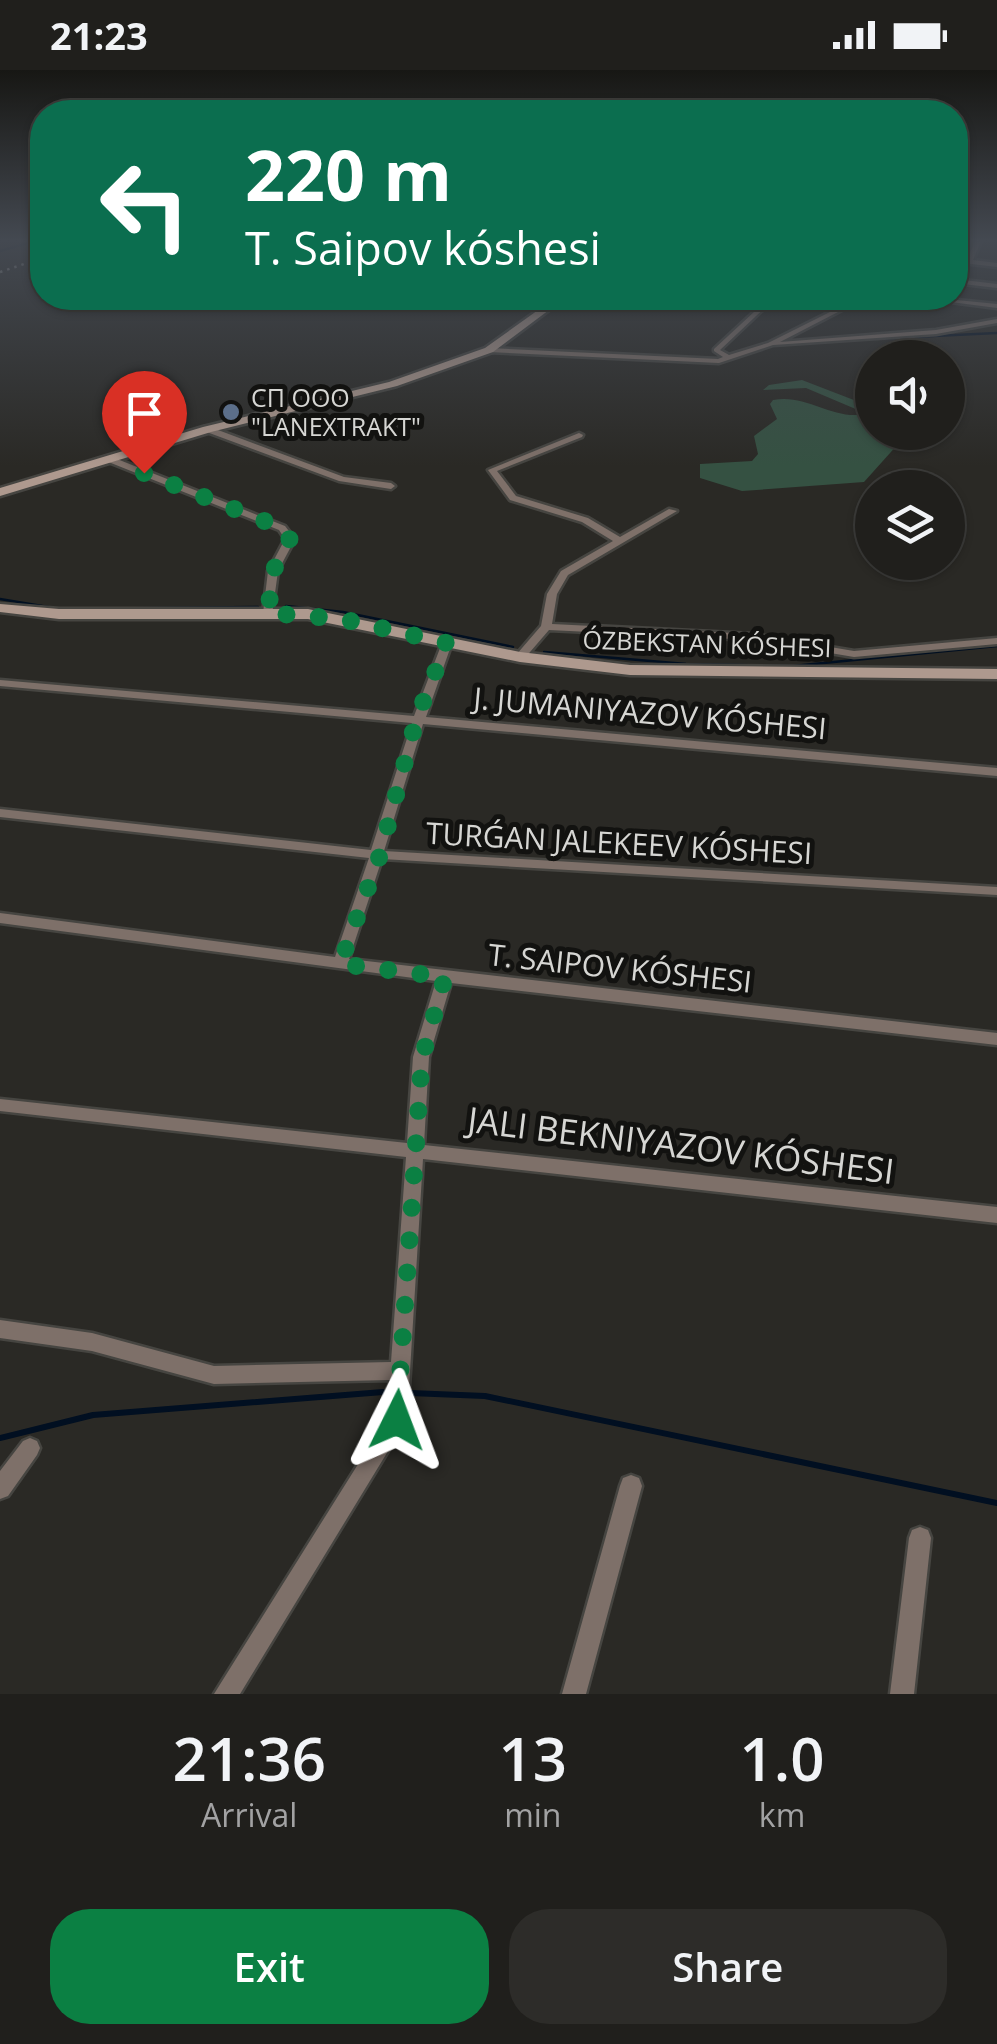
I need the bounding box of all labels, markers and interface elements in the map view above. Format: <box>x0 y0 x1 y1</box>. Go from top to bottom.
text: 21:23 <box>50 9 148 61</box>
text: 220 m <box>245 126 452 222</box>
icon: left <box>80 140 210 270</box>
text: T. Saipov kóshesi <box>245 217 601 278</box>
map controls <box>855 340 965 580</box>
button: sound <box>855 340 965 450</box>
pin <box>102 371 187 474</box>
place label: СП ООО "LANEXTRAKT" <box>251 380 421 443</box>
icon: arrive <box>117 386 172 441</box>
marker: СП ООО "LANEXTRAKT" <box>220 401 242 423</box>
button: layers <box>855 470 965 580</box>
street label: ÓZBEKSTAN KÓSHESI <box>582 622 832 664</box>
street label: J. JUMANIYAZOV KÓSHESI <box>469 676 828 748</box>
street label: TURǴAN JALEKEEV KÓSHESI <box>425 812 813 873</box>
street label: T. SAIPOV KÓSHESI <box>486 933 754 1002</box>
street label: JALI BEKNIYAZOV KÓSHESI <box>462 1095 897 1194</box>
position arrow <box>345 1368 449 1472</box>
text: 21:36 <box>172 1717 326 1799</box>
text: 13 <box>498 1717 567 1799</box>
text: 1.0 <box>740 1717 825 1799</box>
text: Arrival <box>201 1793 297 1836</box>
text: min <box>504 1793 561 1836</box>
text: km <box>759 1793 805 1836</box>
button: Exit <box>50 1909 489 2024</box>
button: Share <box>509 1909 947 2024</box>

